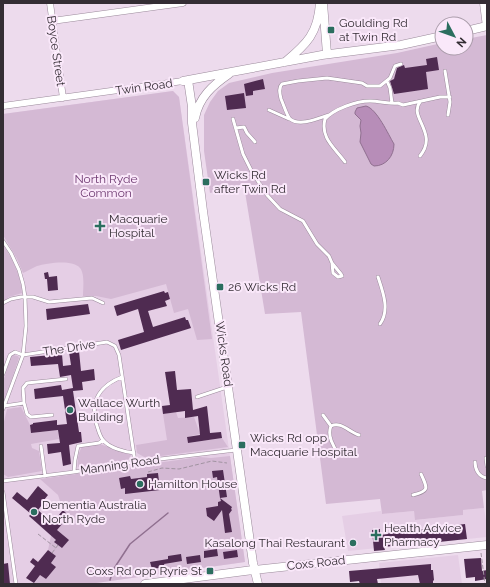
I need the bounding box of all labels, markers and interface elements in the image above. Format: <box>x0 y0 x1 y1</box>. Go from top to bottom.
street label: Boyce Street <box>44 15 68 87</box>
place label: Goulding Rd at Twin Rd <box>339 16 408 44</box>
north arrow <box>434 16 474 56</box>
marker: Goulding Rd at Twin Rd <box>326 25 336 35</box>
text: N <box>454 35 469 50</box>
street label: Twin Road <box>115 76 173 98</box>
place label: Wicks Rd after Twin Rd <box>214 168 286 196</box>
park label: North Ryde Common <box>74 172 138 200</box>
marker: Wicks Rd after Twin Rd <box>201 177 211 187</box>
place label: Macquarie Hospital <box>109 212 167 240</box>
marker: Macquarie Hospital <box>94 220 106 232</box>
place label: 26 Wicks Rd <box>228 280 296 294</box>
marker: 26 Wicks Rd <box>215 282 225 292</box>
street label: Wicks Road <box>212 320 236 388</box>
street label: The Drive <box>42 337 96 359</box>
place label: Wallace Wurth Building <box>78 396 160 424</box>
marker: Wallace Wurth Building <box>65 405 75 415</box>
place label: Wicks Rd opp Macquarie Hospital <box>250 431 358 459</box>
marker: Wicks Rd opp Macquarie Hospital <box>237 440 247 450</box>
street label: Manning Road <box>79 453 161 477</box>
place label: Hamilton House <box>148 477 237 491</box>
marker: Hamilton House <box>135 479 145 489</box>
place label: Dementia Australia North Ryde <box>42 498 147 526</box>
marker: Dementia Australia North Ryde <box>29 507 39 517</box>
place label: Health Advice Pharmacy <box>384 521 461 549</box>
marker: Health Advice Pharmacy <box>371 530 381 540</box>
place label: Kasalong Thai Restaurant <box>205 536 345 550</box>
marker: Kasalong Thai Restaurant <box>348 538 358 548</box>
street label: Coxs Road <box>286 553 346 573</box>
place label: Coxs Rd opp Ryrie St <box>86 564 202 578</box>
marker: Coxs Rd opp Ryrie St <box>205 566 215 576</box>

